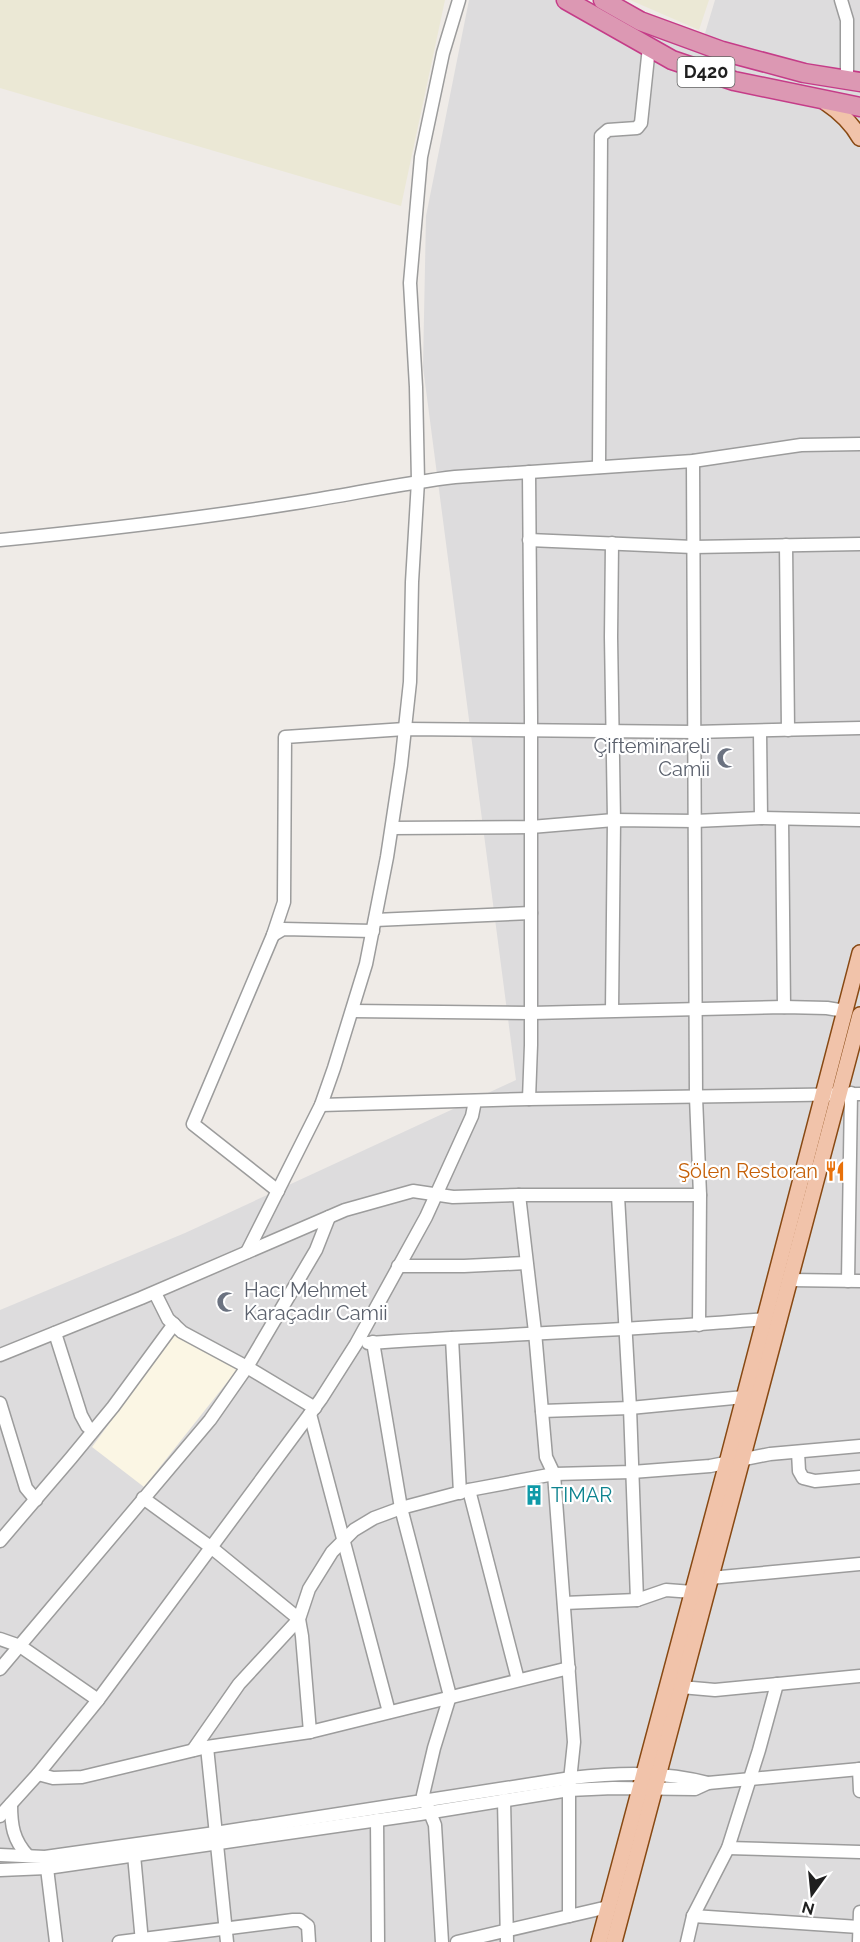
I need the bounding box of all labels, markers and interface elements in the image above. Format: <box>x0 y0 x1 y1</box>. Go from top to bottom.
road number: D420 <box>678 57 734 87</box>
place label: Çifteminareli Camii <box>594 734 710 781</box>
mosque icon: Çifteminareli Camii <box>715 746 739 770</box>
place label: Şölen Restoran <box>678 1159 818 1183</box>
restaurant icon: Şölen Restoran <box>823 1159 847 1183</box>
place label: Hacı Mehmet Karaçadır Camii <box>244 1278 388 1325</box>
mosque icon: Hacı Mehmet Karaçadır Camii <box>215 1290 239 1314</box>
building icon: TIMAR <box>522 1483 546 1507</box>
place label: TIMAR <box>551 1483 612 1507</box>
north arrow <box>782 1864 842 1924</box>
text: N <box>800 1897 817 1919</box>

